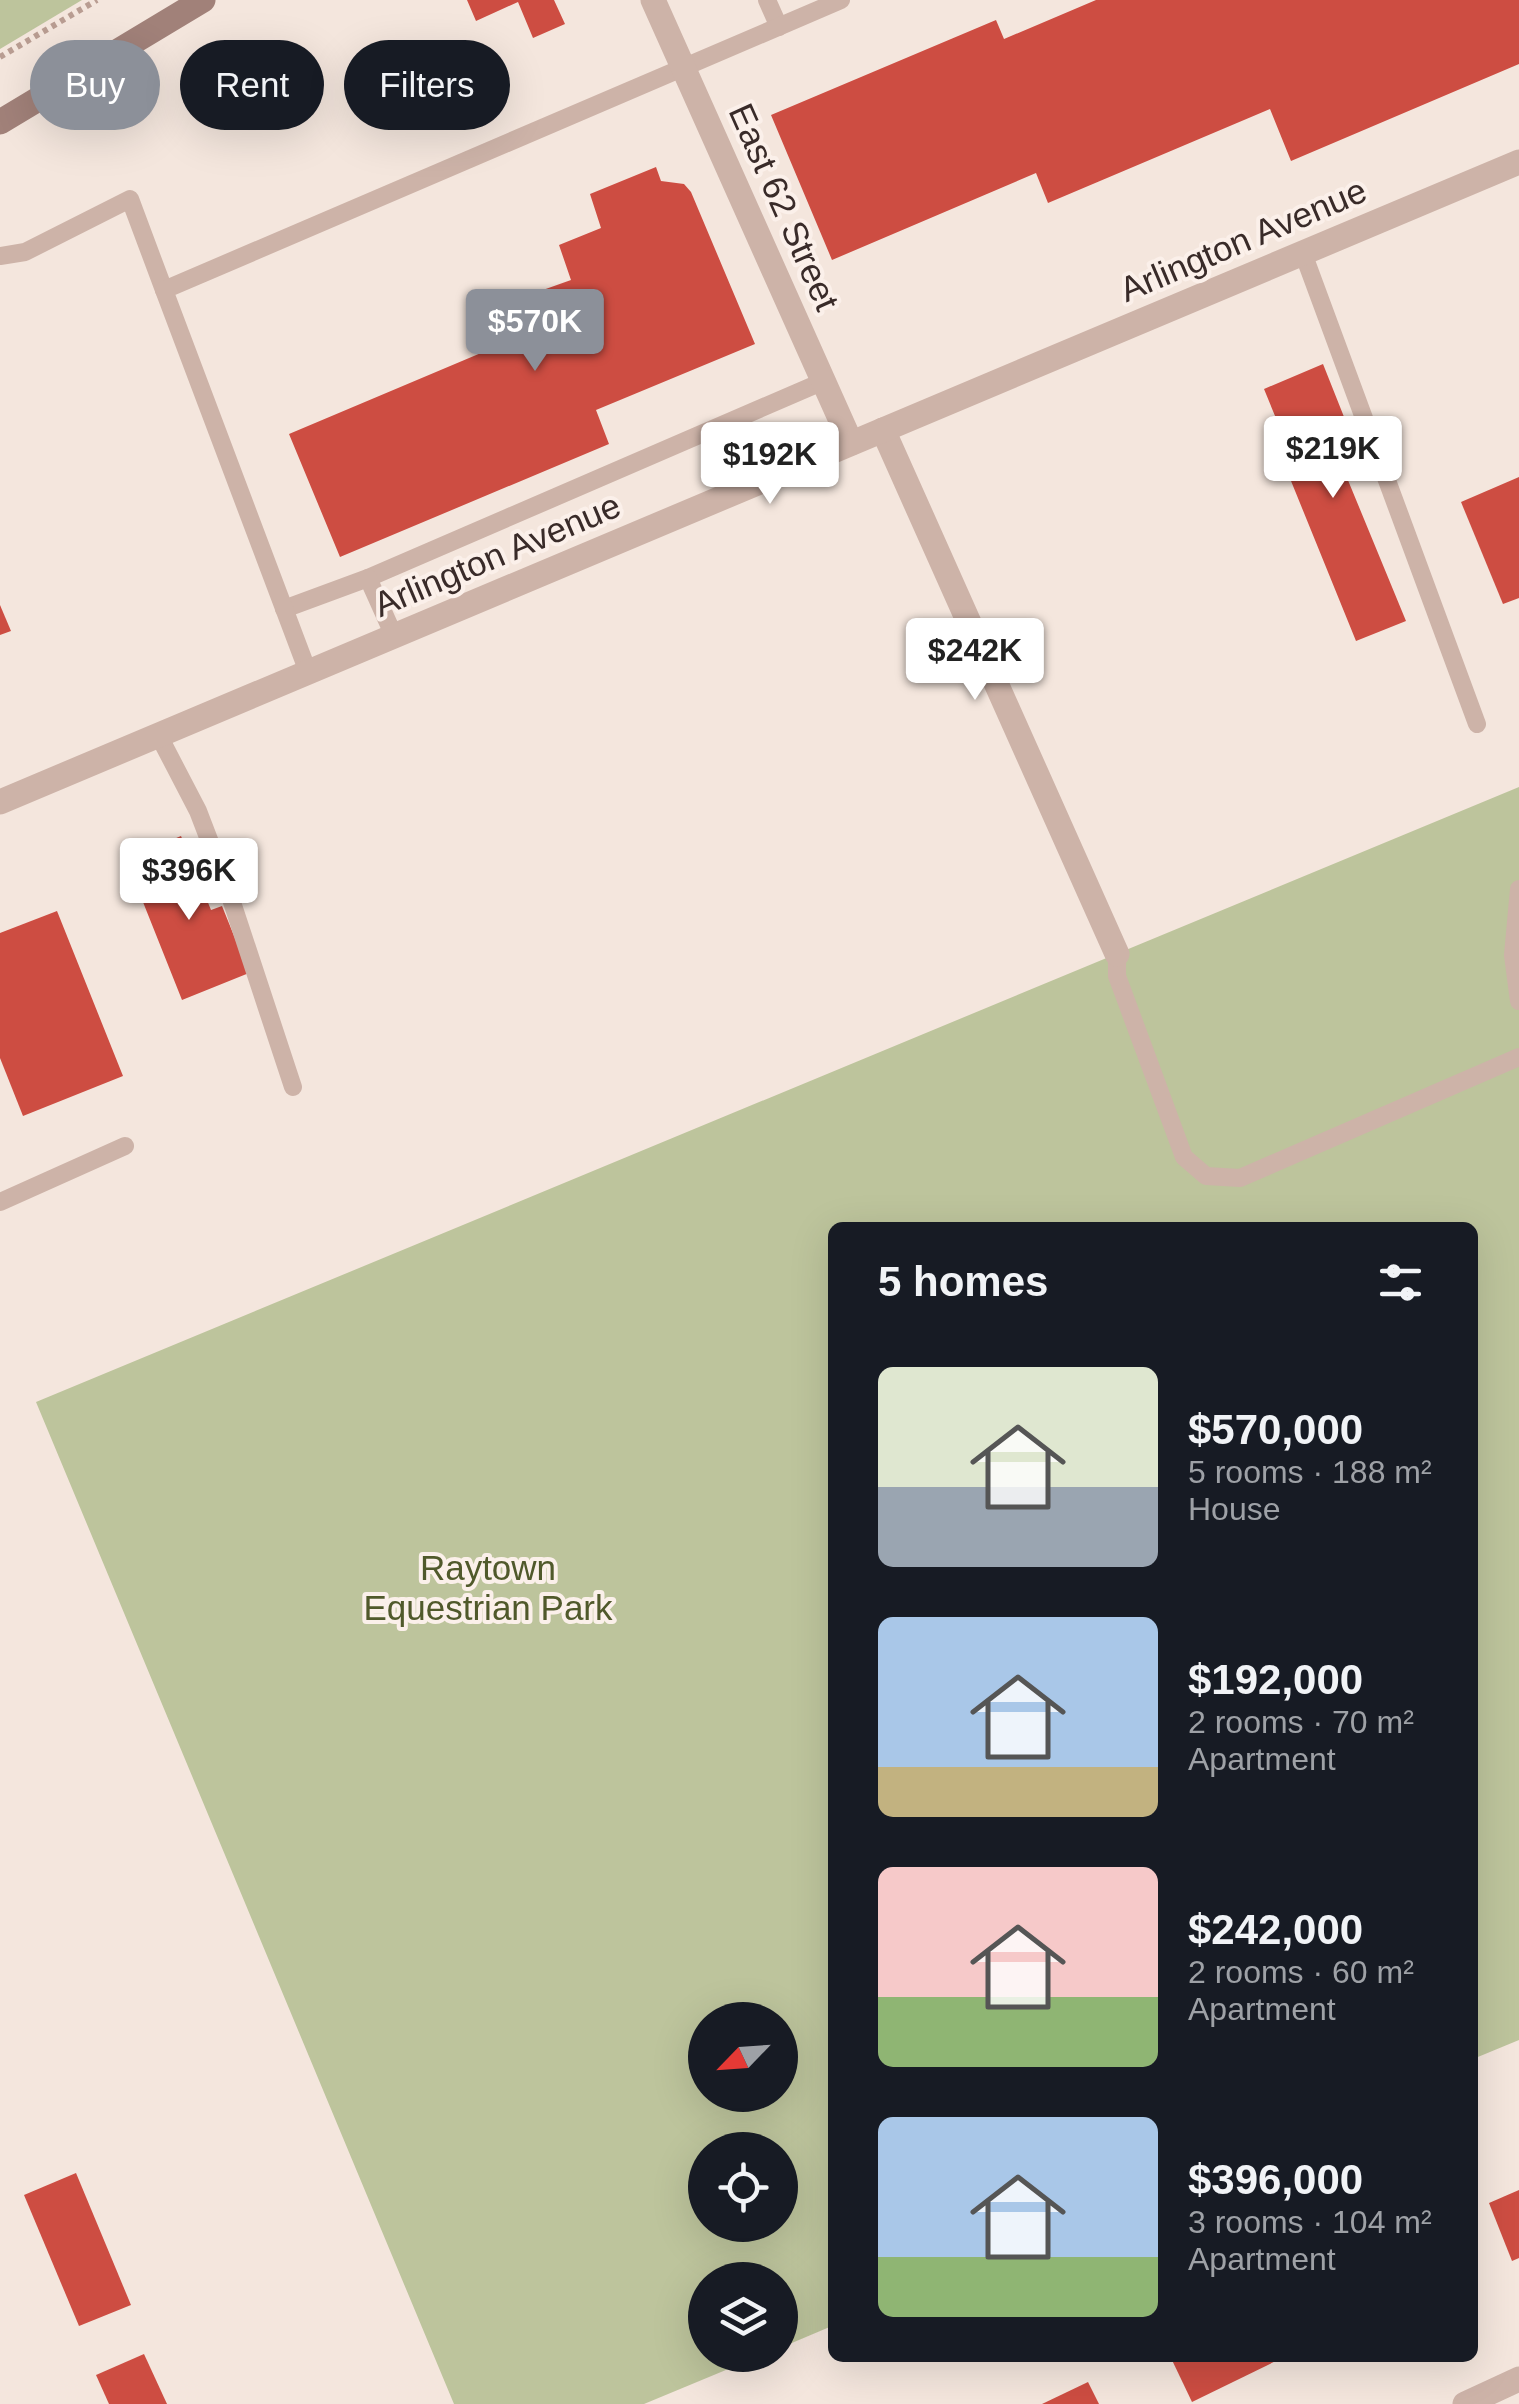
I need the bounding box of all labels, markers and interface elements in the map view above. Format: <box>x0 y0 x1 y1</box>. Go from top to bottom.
chip: Buy <box>30 40 160 130</box>
chip: Rent <box>180 40 324 130</box>
chip: Filters <box>344 40 510 130</box>
street label: East 62 Street <box>722 98 847 316</box>
street label: Arlington Avenue <box>1114 170 1372 309</box>
pin: $570K <box>465 289 605 374</box>
text: $570K <box>488 303 582 339</box>
pin: $219K <box>1263 416 1403 501</box>
pin: $192K <box>700 422 840 507</box>
text: $219K <box>1286 430 1380 466</box>
text: $192K <box>723 436 817 472</box>
street label: Arlington Avenue <box>368 485 626 624</box>
pin: $242K <box>905 618 1045 703</box>
text: $242K <box>928 632 1022 668</box>
pin: $396K <box>119 838 259 923</box>
text: $396K <box>142 852 236 888</box>
icon: filters <box>1373 1255 1428 1310</box>
text: 5 homes <box>878 1258 1048 1305</box>
text: $570,000 <box>1188 1406 1363 1453</box>
icon: home <box>958 1407 1078 1527</box>
text: 5 rooms · 188 m² <box>1188 1454 1432 1490</box>
text: House <box>1188 1491 1281 1527</box>
park label: Raytown Equestrian Park <box>363 1548 613 1627</box>
text: $192,000 <box>1188 1656 1363 1703</box>
icon: home <box>958 1657 1078 1777</box>
text: 2 rooms · 70 m² <box>1188 1704 1414 1740</box>
text: Apartment <box>1188 1741 1336 1777</box>
text: $242,000 <box>1188 1906 1363 1953</box>
icon: home <box>958 1907 1078 2027</box>
text: 2 rooms · 60 m² <box>1188 1954 1414 1990</box>
text: Apartment <box>1188 1991 1336 2027</box>
north arrow <box>688 2002 798 2112</box>
map controls <box>688 2002 798 2372</box>
button: locate <box>688 2132 798 2242</box>
text: $396,000 <box>1188 2156 1363 2203</box>
icon: home <box>958 2157 1078 2277</box>
text: 3 rooms · 104 m² <box>1188 2204 1432 2240</box>
text: Apartment <box>1188 2241 1336 2277</box>
button: layers <box>688 2262 798 2372</box>

